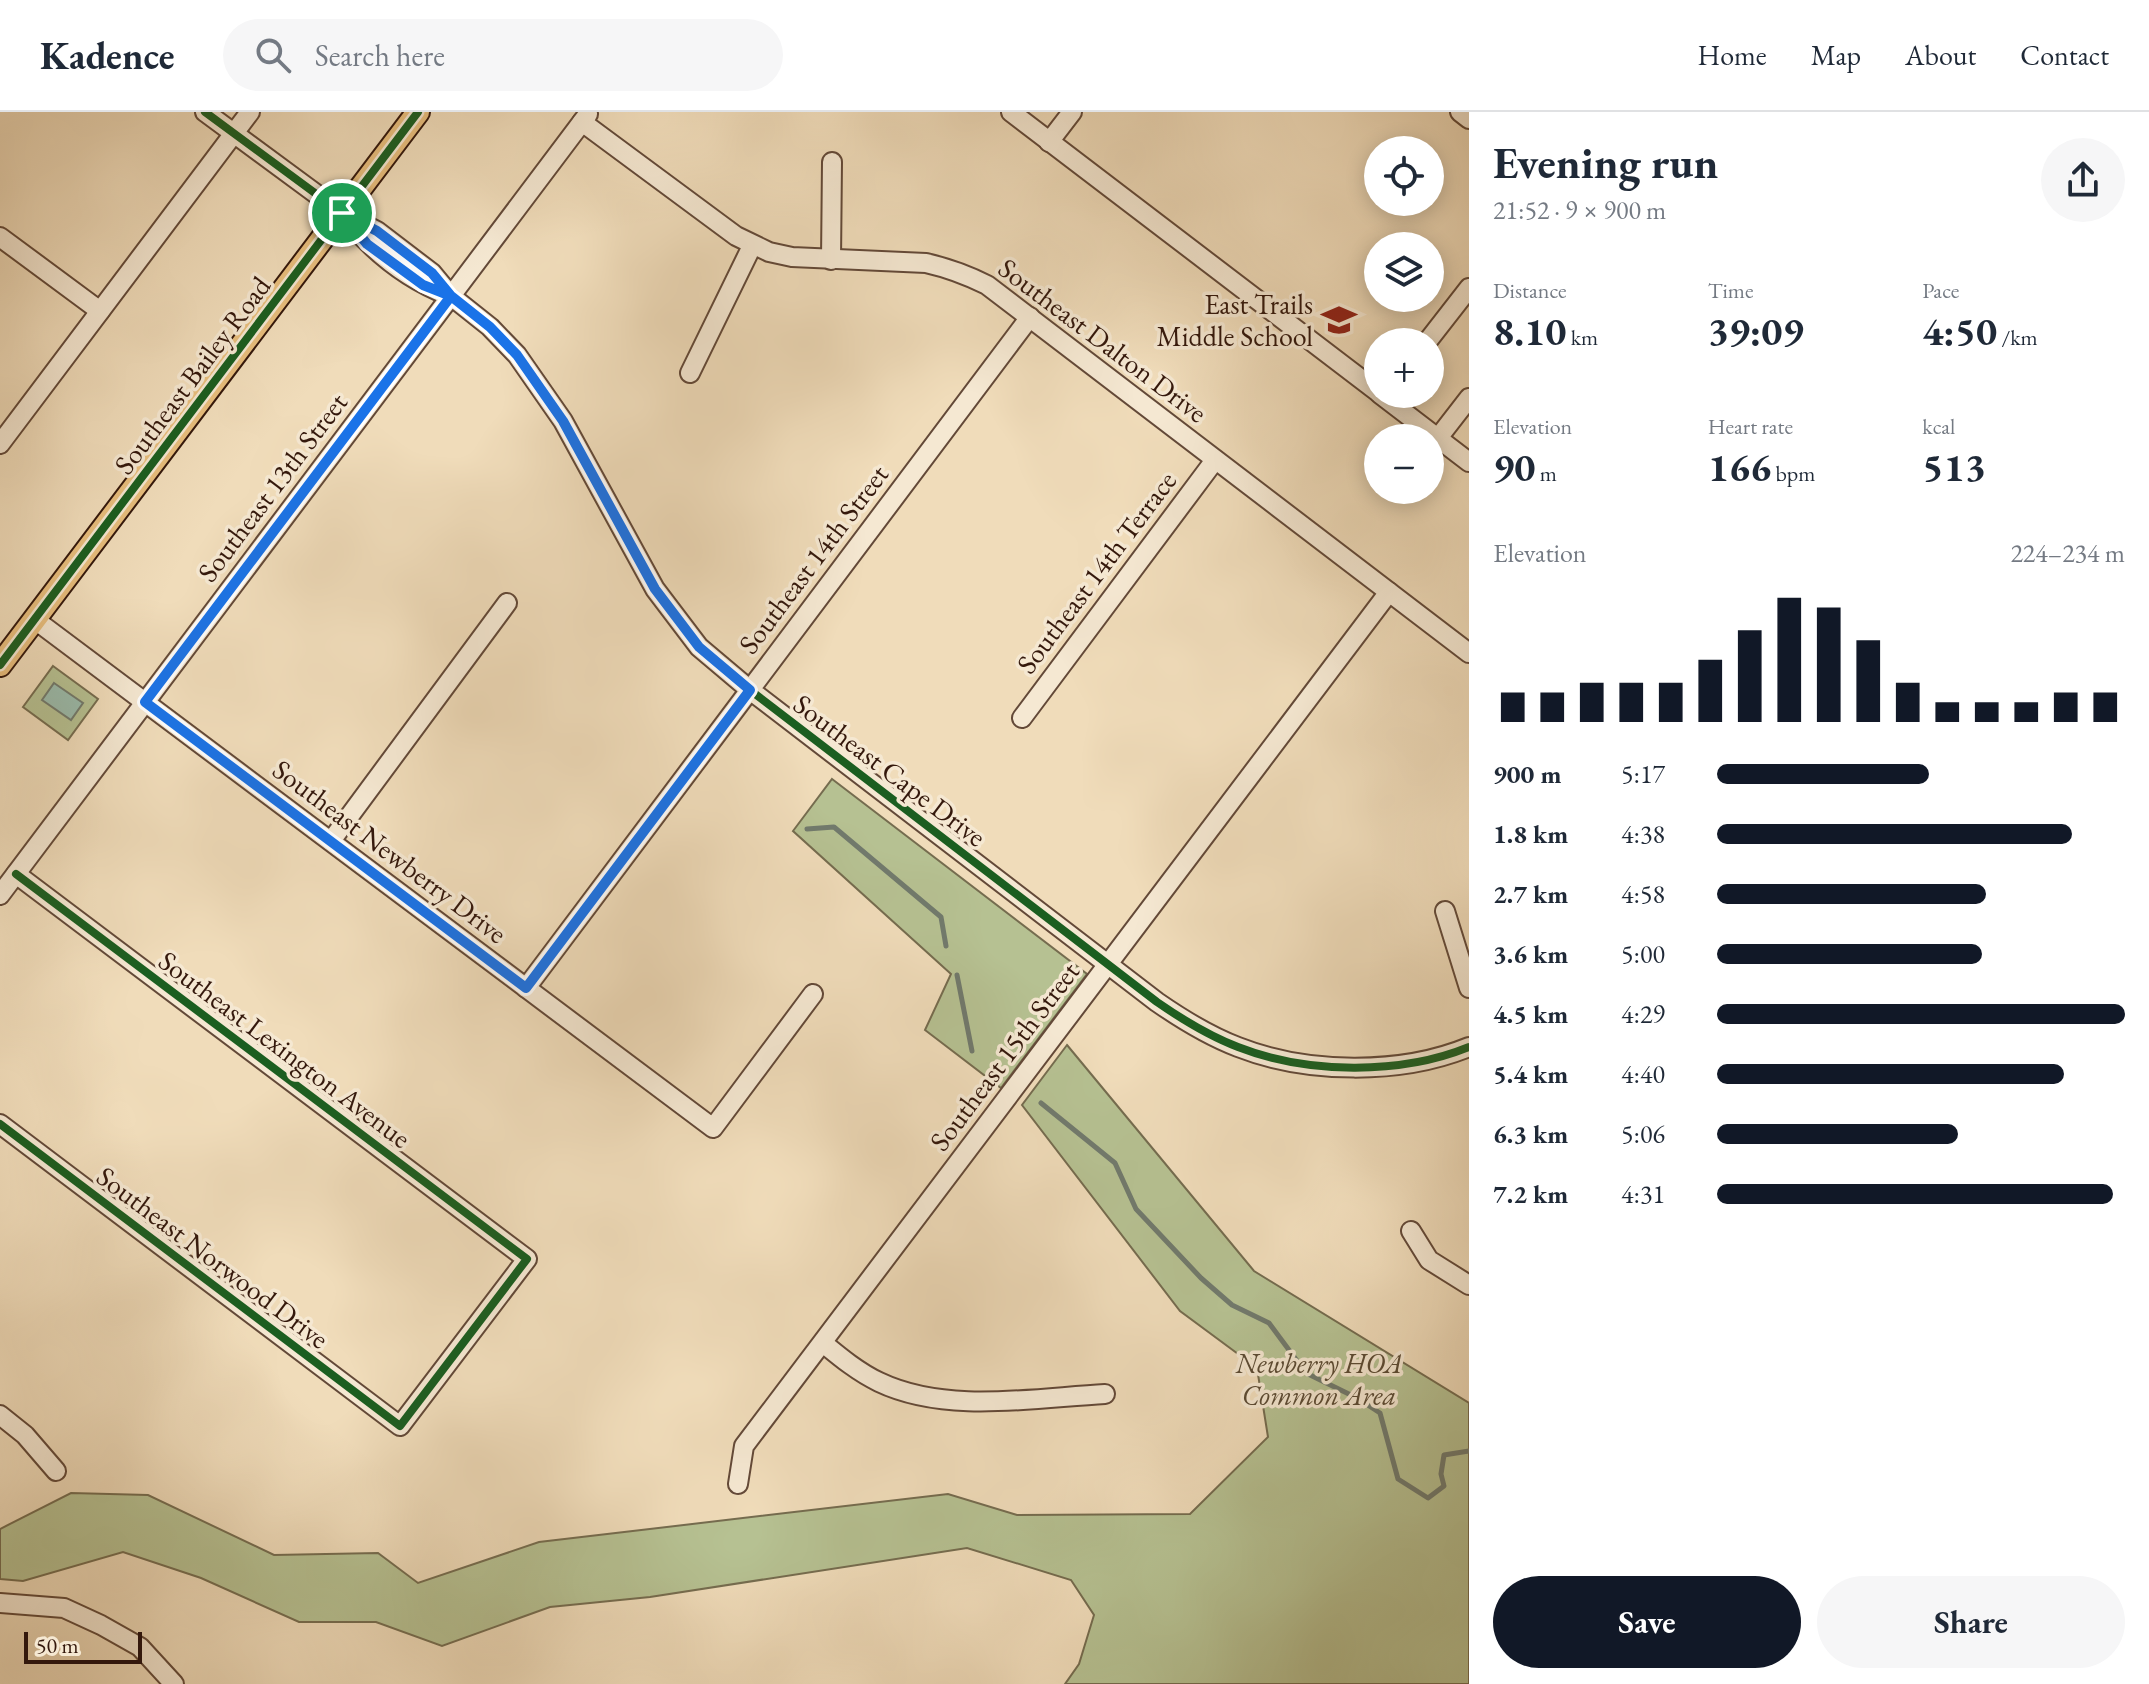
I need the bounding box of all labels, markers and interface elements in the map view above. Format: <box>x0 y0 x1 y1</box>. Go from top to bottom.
search box <box>223 19 783 91</box>
text: Kadence <box>40 31 175 80</box>
icon: search <box>251 33 295 77</box>
text: Search here <box>315 36 445 75</box>
text: Home <box>1697 37 1767 73</box>
text: Map <box>1811 37 1861 73</box>
text: About <box>1905 37 1976 73</box>
text: Contact <box>2020 37 2109 73</box>
text: Evening run <box>1493 134 1718 191</box>
map controls <box>1364 136 1444 504</box>
button: locate <box>1364 136 1444 216</box>
button: share <box>2041 138 2125 222</box>
pin <box>308 179 376 247</box>
icon: arrive <box>320 191 364 235</box>
text: 21:52 · 9 × 900 m <box>1493 193 1666 227</box>
button: layers <box>1364 232 1444 312</box>
street label: Southeast Dalton Drive <box>991 250 1215 430</box>
street label: Southeast Bailey Road <box>106 268 279 481</box>
text: Distance <box>1493 276 1566 305</box>
text: Time <box>1708 276 1753 305</box>
text: Pace <box>1922 276 1959 305</box>
place label: East Trails Middle School <box>1156 286 1313 354</box>
school or university icon: East Trails Middle School <box>1320 301 1358 339</box>
text: 8.10 <box>1493 305 1566 357</box>
text: 39:09 <box>1708 305 1804 357</box>
text: 4:50 <box>1922 305 1997 357</box>
text: km <box>1566 323 1598 352</box>
text: /km <box>1997 323 2038 352</box>
button: + <box>1364 328 1444 408</box>
street label: Southeast 13th Street <box>189 385 355 589</box>
text: Elevation <box>1493 412 1572 441</box>
text: Heart rate <box>1708 412 1793 441</box>
text: kcal <box>1922 412 1955 441</box>
button: − <box>1364 424 1444 504</box>
text: 90 <box>1493 441 1535 493</box>
text: 166 <box>1708 441 1771 493</box>
text: 513 <box>1922 441 1986 493</box>
street label: Southeast 14th Street <box>730 457 896 661</box>
text: m <box>1535 459 1557 488</box>
text: bpm <box>1771 459 1815 488</box>
street label: Southeast 14th Terrace <box>1008 463 1184 680</box>
text: Elevation <box>1493 536 1587 570</box>
text: 224–234 m <box>2010 536 2125 570</box>
street label: Southeast Cape Drive <box>786 686 994 854</box>
street label: Southeast Newberry Drive <box>266 751 514 951</box>
text: 900 m <box>1493 757 1561 791</box>
text: 5:17 <box>1621 757 1665 791</box>
text: 1.8 km <box>1493 817 1568 851</box>
text: 4:38 <box>1621 817 1665 851</box>
text: 2.7 km <box>1493 877 1568 911</box>
text: 4:58 <box>1621 877 1665 911</box>
text: 3.6 km <box>1493 937 1568 971</box>
text: 5:00 <box>1621 937 1665 971</box>
street label: Southeast Lexington Avenue <box>152 942 418 1156</box>
street label: Southeast 15th Street <box>921 954 1087 1158</box>
text: 4.5 km <box>1493 997 1568 1031</box>
text: 4:29 <box>1621 997 1665 1031</box>
text: 5.4 km <box>1493 1057 1568 1091</box>
text: 4:40 <box>1621 1057 1665 1091</box>
text: 6.3 km <box>1493 1117 1568 1151</box>
text: 5:06 <box>1621 1117 1665 1151</box>
street label: Southeast Norwood Drive <box>90 1158 336 1356</box>
text: 7.2 km <box>1493 1177 1568 1211</box>
text: 4:31 <box>1621 1177 1665 1211</box>
park label: Newberry HOA Common Area <box>1235 1345 1402 1413</box>
button: Save <box>1493 1576 1801 1668</box>
button: Share <box>1817 1576 2125 1668</box>
scale bar <box>24 1628 142 1664</box>
text: 50 m <box>36 1631 79 1660</box>

